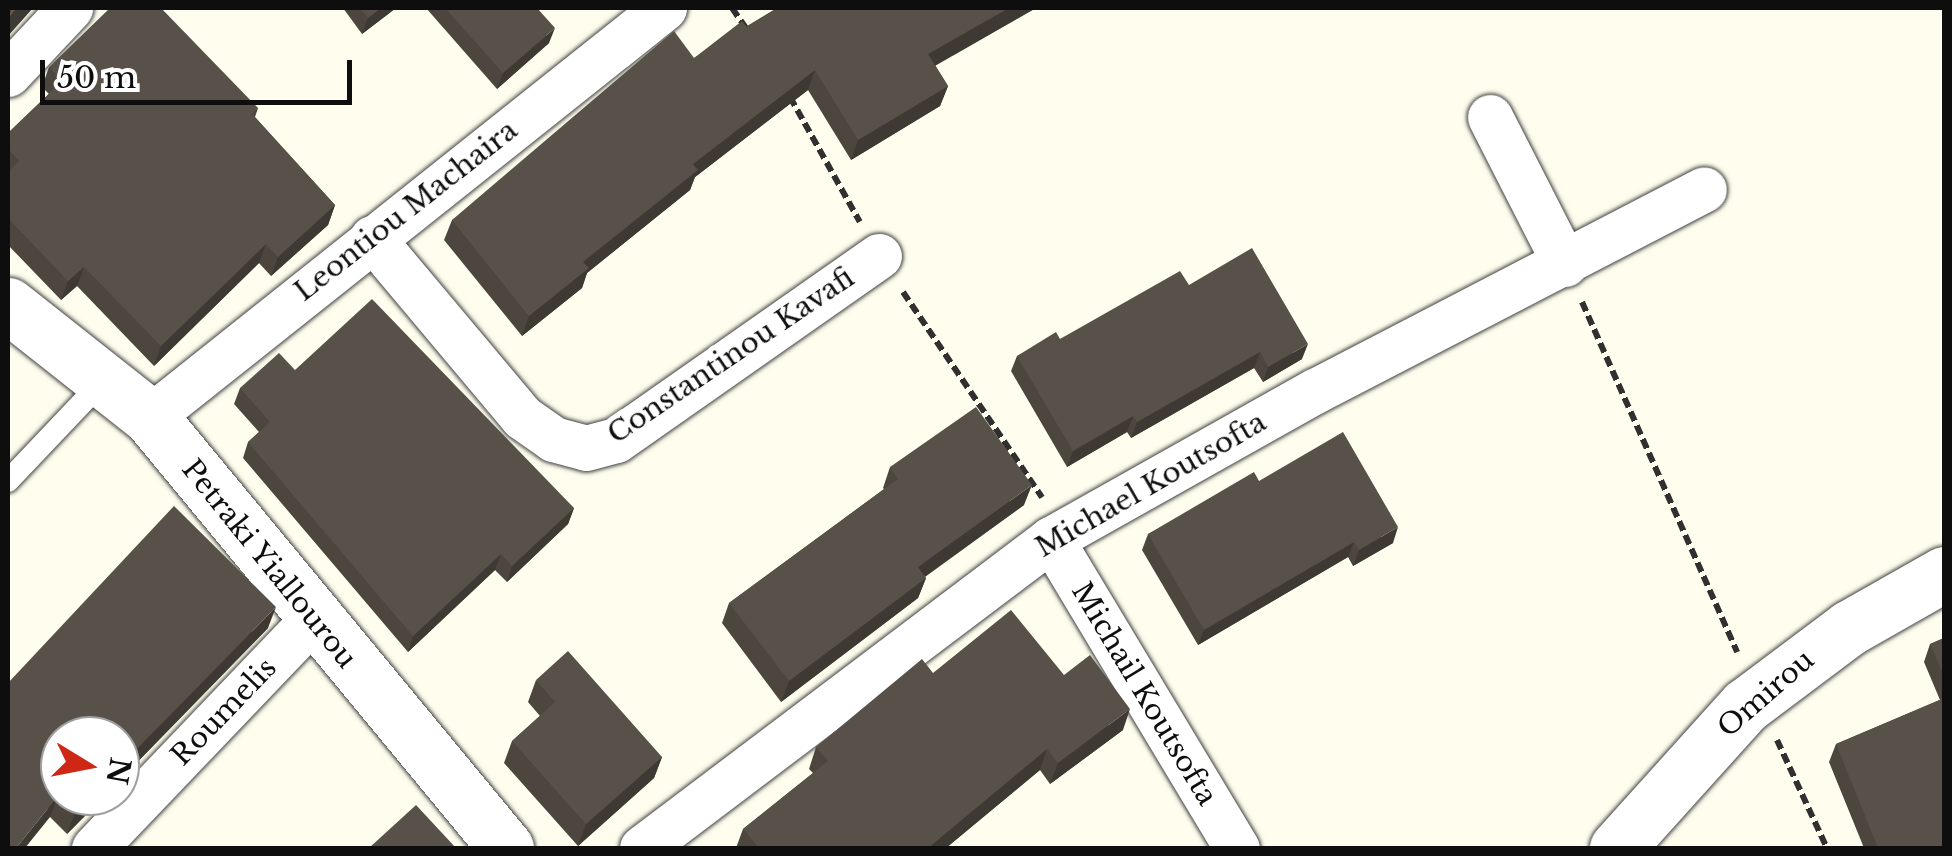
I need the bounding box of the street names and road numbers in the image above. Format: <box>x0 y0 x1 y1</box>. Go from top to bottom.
street label: Leontiou Machaira <box>288 114 524 308</box>
street label: Constantinou Kavafi <box>601 261 861 451</box>
street label: Michael Koutsofta <box>1030 405 1272 565</box>
street label: Petraki Yiallourou <box>174 453 364 675</box>
street label: Michail Koutsofta <box>1064 577 1224 811</box>
street label: Omirou <box>1711 643 1821 745</box>
street label: Roumelis <box>165 651 283 773</box>

